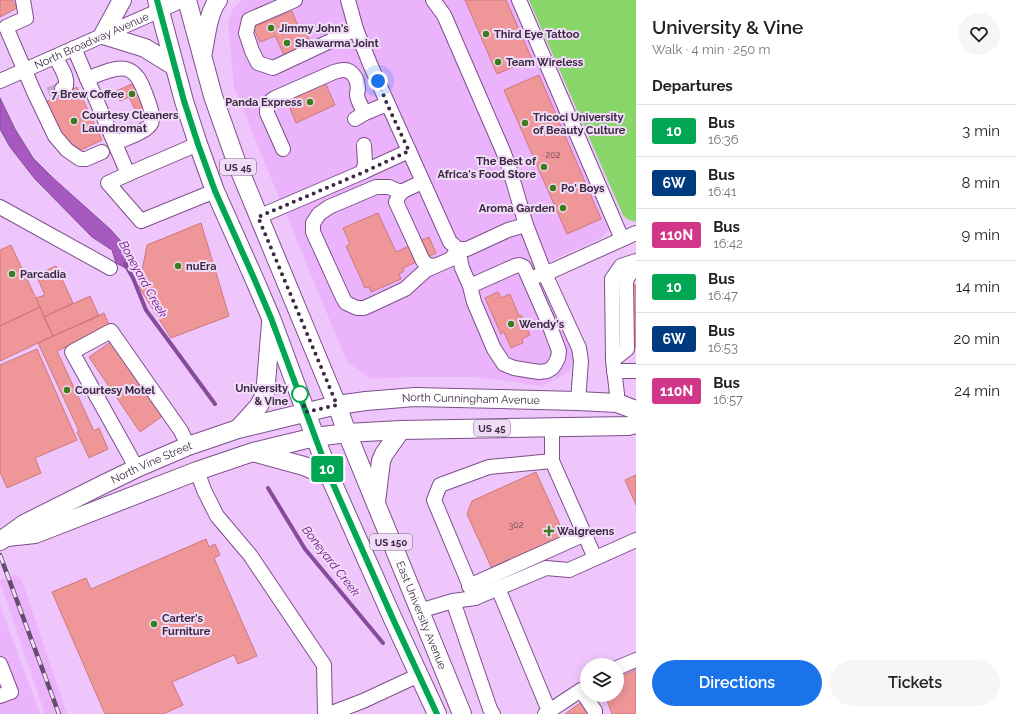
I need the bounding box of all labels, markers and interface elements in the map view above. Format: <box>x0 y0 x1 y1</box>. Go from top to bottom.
street label: North Broadway Avenue <box>32 9 151 71</box>
button: heart <box>958 13 1000 55</box>
text: University & Vine <box>652 16 803 38</box>
place label: Jimmy John's <box>279 22 349 35</box>
marker: Jimmy John's <box>266 23 276 33</box>
place label: Third Eye Tattoo <box>494 28 580 41</box>
marker: Third Eye Tattoo <box>481 29 491 39</box>
place label: Shawarma Joint <box>295 37 379 50</box>
marker: Shawarma Joint <box>282 38 292 48</box>
text: Walk · 4 min · 250 m <box>652 42 770 57</box>
place label: Team Wireless <box>506 56 584 69</box>
marker: Team Wireless <box>493 57 503 67</box>
your location <box>368 71 388 91</box>
text: Departures <box>652 77 733 95</box>
place label: 7 Brew Coffee <box>51 88 124 101</box>
marker: 7 Brew Coffee <box>127 89 137 99</box>
place label: Panda Express <box>225 96 303 109</box>
marker: Panda Express <box>305 97 315 107</box>
place label: Courtesy Cleaners Laundromat <box>82 109 179 135</box>
place label: Tricoci University of Beauty Culture <box>533 111 626 137</box>
text: Bus <box>708 114 735 132</box>
marker: Courtesy Cleaners Laundromat <box>69 116 79 126</box>
marker: Tricoci University of Beauty Culture <box>520 118 530 128</box>
text: 3 min <box>962 122 1000 140</box>
text: 10 <box>666 123 682 139</box>
text: 16:36 <box>708 132 739 147</box>
house number: 202 <box>546 150 561 160</box>
place label: The Best of Africa's Food Store <box>438 155 537 181</box>
road number: US 45 <box>220 159 256 175</box>
marker: The Best of Africa's Food Store <box>539 162 549 172</box>
text: Bus <box>708 166 735 184</box>
text: 8 min <box>961 174 1000 192</box>
text: 6W <box>662 175 686 191</box>
place label: Po' Boys <box>561 182 605 195</box>
marker: Po' Boys <box>548 183 558 193</box>
text: 16:41 <box>708 184 737 199</box>
place label: Aroma Garden <box>479 202 555 215</box>
marker: Aroma Garden <box>558 203 568 213</box>
text: Bus <box>713 218 740 236</box>
text: 9 min <box>962 226 1000 244</box>
text: 110N <box>660 227 693 243</box>
text: 16:42 <box>713 236 743 251</box>
water label: Boneyard Creek <box>116 238 170 320</box>
place label: nuEra <box>186 260 217 273</box>
marker: nuEra <box>173 261 183 271</box>
place label: Parcadia <box>20 268 66 281</box>
marker: Parcadia <box>7 269 17 279</box>
text: Bus <box>708 270 735 288</box>
text: 14 min <box>956 278 1000 296</box>
text: 10 <box>666 279 682 295</box>
text: 16:47 <box>708 288 738 303</box>
place label: Wendy's <box>519 318 565 331</box>
marker: Wendy's <box>506 319 516 329</box>
text: Bus <box>708 322 735 340</box>
text: 20 min <box>953 330 1000 348</box>
text: 6W <box>662 331 686 347</box>
text: 16:53 <box>708 340 738 355</box>
text: Bus <box>713 374 740 392</box>
place label: University & Vine <box>235 382 288 408</box>
text: 24 min <box>954 382 1000 400</box>
text: 110N <box>660 383 693 399</box>
place label: Courtesy Motel <box>75 384 155 397</box>
marker: Courtesy Motel <box>62 385 72 395</box>
marker: University & Vine <box>291 385 309 403</box>
street label: North Cunningham Avenue <box>401 390 540 407</box>
text: 16:57 <box>713 392 743 407</box>
road number: US 45 <box>474 420 510 436</box>
street label: North Vine Street <box>109 439 194 486</box>
line badge: 10 <box>309 456 345 482</box>
text: 10 <box>319 461 335 477</box>
house number: 302 <box>508 520 524 530</box>
water label: Boneyard Creek <box>299 523 363 600</box>
place label: Walgreens <box>557 525 615 538</box>
marker: Walgreens <box>544 526 554 536</box>
road number: US 150 <box>370 534 412 550</box>
street label: East University Avenue <box>394 559 450 672</box>
place label: Carter's Furniture <box>162 612 211 638</box>
marker: Carter's Furniture <box>149 619 159 629</box>
map controls <box>580 658 624 702</box>
button: layers <box>580 658 624 702</box>
button: Directions <box>652 660 822 706</box>
button: Tickets <box>830 660 1000 706</box>

